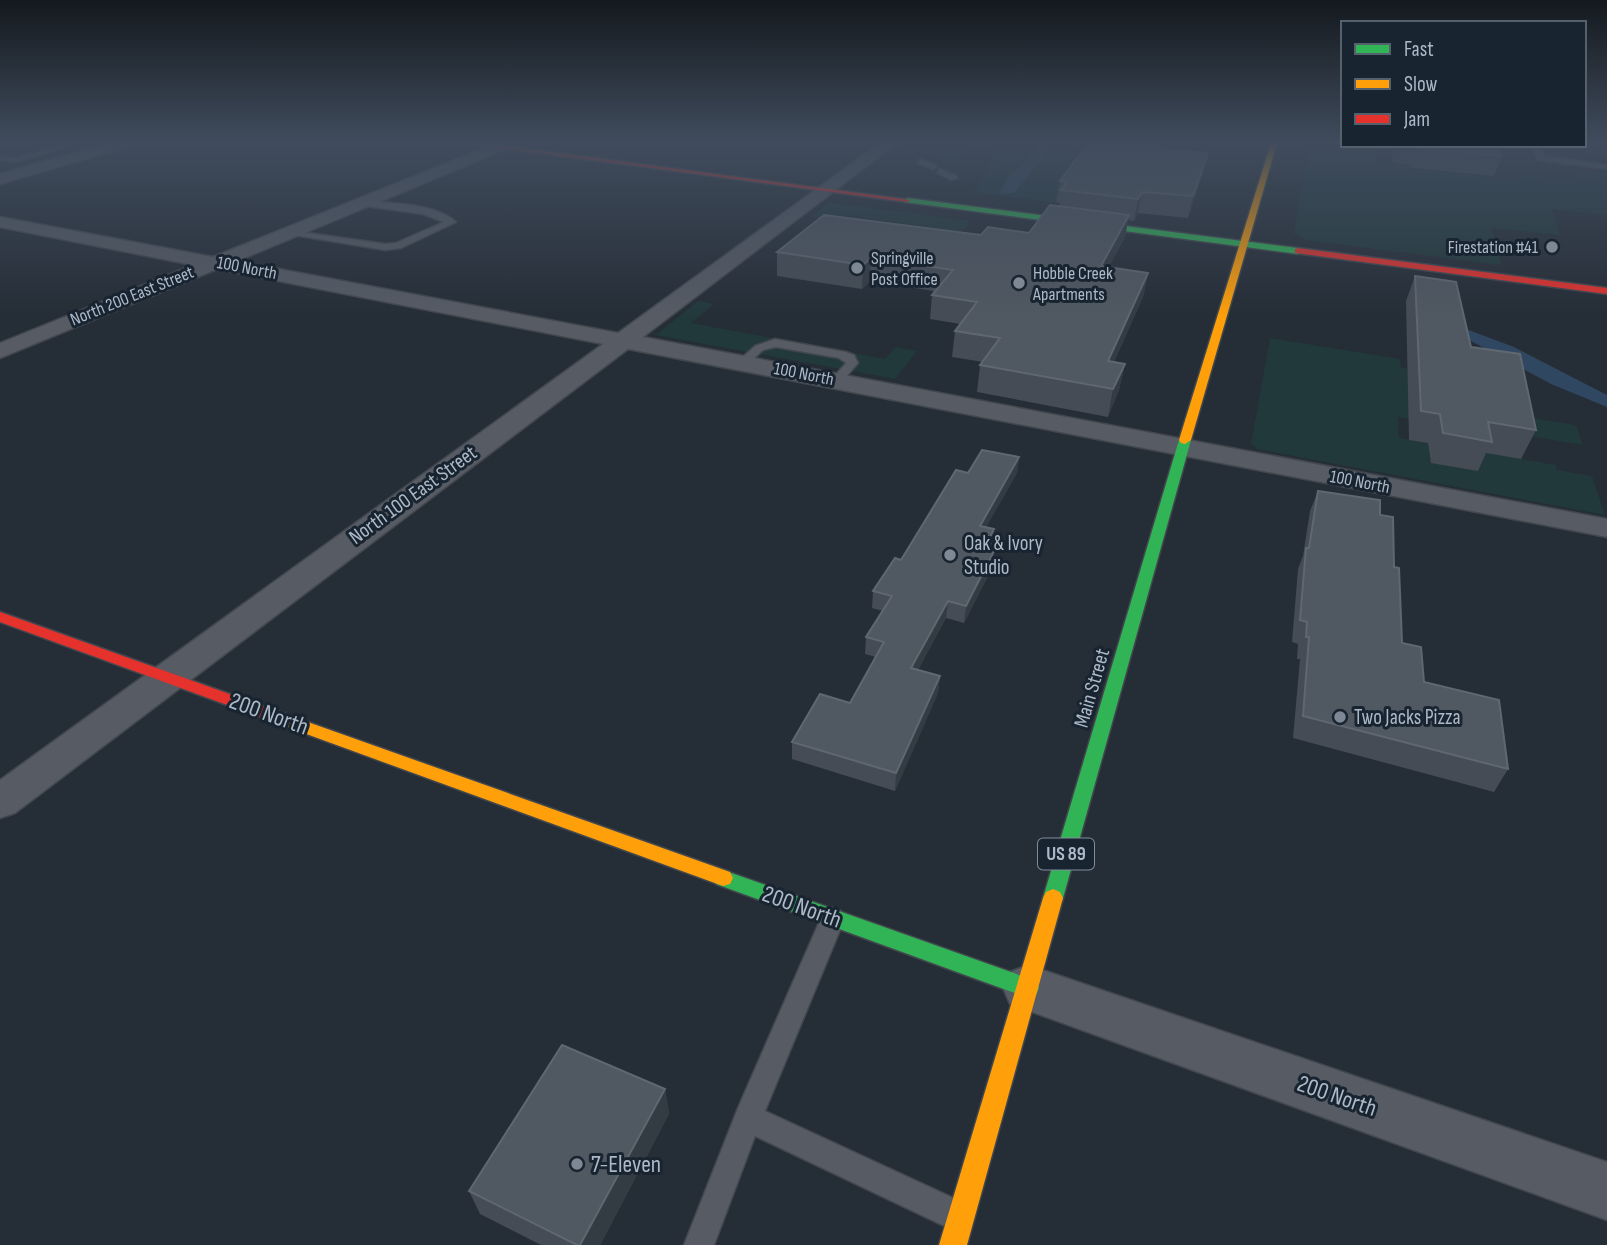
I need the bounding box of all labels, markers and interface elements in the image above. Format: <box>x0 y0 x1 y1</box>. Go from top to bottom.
legend <box>1341 21 1586 147</box>
text: Fast <box>1404 37 1434 62</box>
text: Slow <box>1404 72 1438 97</box>
text: Jam <box>1403 107 1430 132</box>
place label: Firestation #41 <box>1448 237 1539 258</box>
marker: Firestation #41 <box>1544 239 1560 255</box>
place label: Springville Post Office <box>871 248 938 290</box>
street label: 100 North <box>215 252 279 284</box>
marker: Springville Post Office <box>849 260 865 276</box>
street label: North 200 East Street <box>67 261 197 330</box>
place label: Hobble Creek Apartments <box>1032 263 1113 305</box>
marker: Hobble Creek Apartments <box>1011 275 1027 291</box>
street label: 100 North <box>772 358 836 390</box>
street label: North 100 East Street <box>344 440 482 550</box>
street label: 100 North <box>1328 466 1392 498</box>
place label: Oak & Ivory Studio <box>964 531 1043 580</box>
marker: Oak & Ivory Studio <box>942 547 958 563</box>
street label: Main Street <box>1069 646 1115 730</box>
street label: 200 North <box>225 686 313 742</box>
place label: Two Jacks Pizza <box>1354 705 1461 730</box>
marker: Two Jacks Pizza <box>1332 709 1348 725</box>
road number: US 89 <box>1038 838 1094 870</box>
street label: 200 North <box>758 879 846 935</box>
street label: 200 North <box>1293 1069 1381 1123</box>
place label: 7-Eleven <box>591 1150 661 1179</box>
marker: 7-Eleven <box>569 1156 585 1172</box>

